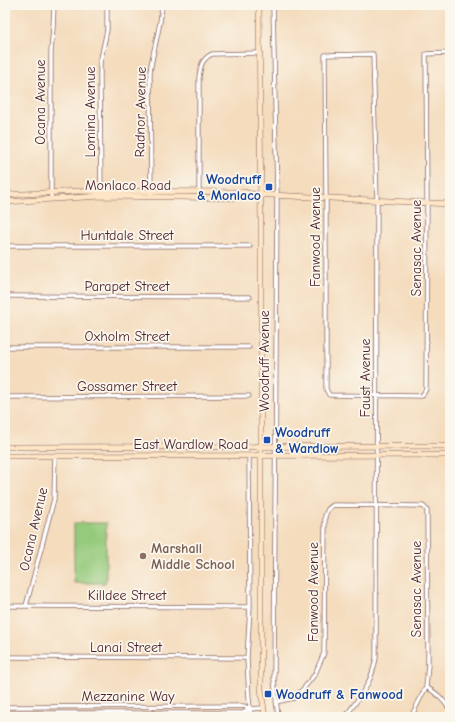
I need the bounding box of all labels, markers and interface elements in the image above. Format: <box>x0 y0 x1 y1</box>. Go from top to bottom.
street label: Ocana Avenue <box>32 59 49 145</box>
street label: Lomina Avenue <box>82 66 99 158</box>
street label: Radnor Avenue <box>131 66 150 158</box>
place label: Woodruff & Monlaco <box>197 171 262 204</box>
street label: Monlaco Road <box>85 177 171 194</box>
marker: Woodruff & Monlaco <box>264 182 274 192</box>
street label: Fanwood Avenue <box>307 187 324 287</box>
street label: Senasac Avenue <box>408 200 425 296</box>
street label: Huntdale Street <box>80 227 175 244</box>
street label: Parapet Street <box>84 278 171 295</box>
street label: Woodruff Avenue <box>256 310 273 412</box>
street label: Oxholm Street <box>85 328 170 345</box>
street label: Faust Avenue <box>357 339 374 417</box>
street label: Gossamer Street <box>77 378 178 395</box>
place label: Woodruff & Wardlow <box>275 424 339 457</box>
marker: Woodruff & Wardlow <box>262 435 272 445</box>
street label: East Wardlow Road <box>134 436 248 453</box>
street label: Ocana Avenue <box>16 486 51 573</box>
place label: Marshall Middle School <box>151 540 235 573</box>
street label: Senasac Avenue <box>408 541 425 637</box>
street label: Fanwood Avenue <box>305 542 322 642</box>
marker: Marshall Middle School <box>138 551 148 561</box>
street label: Killdee Street <box>88 587 167 604</box>
street label: Lanai Street <box>90 639 163 656</box>
place label: Woodruff & Fanwood <box>276 686 403 703</box>
street label: Mezzanine Way <box>82 688 175 705</box>
marker: Woodruff & Fanwood <box>263 689 273 699</box>

